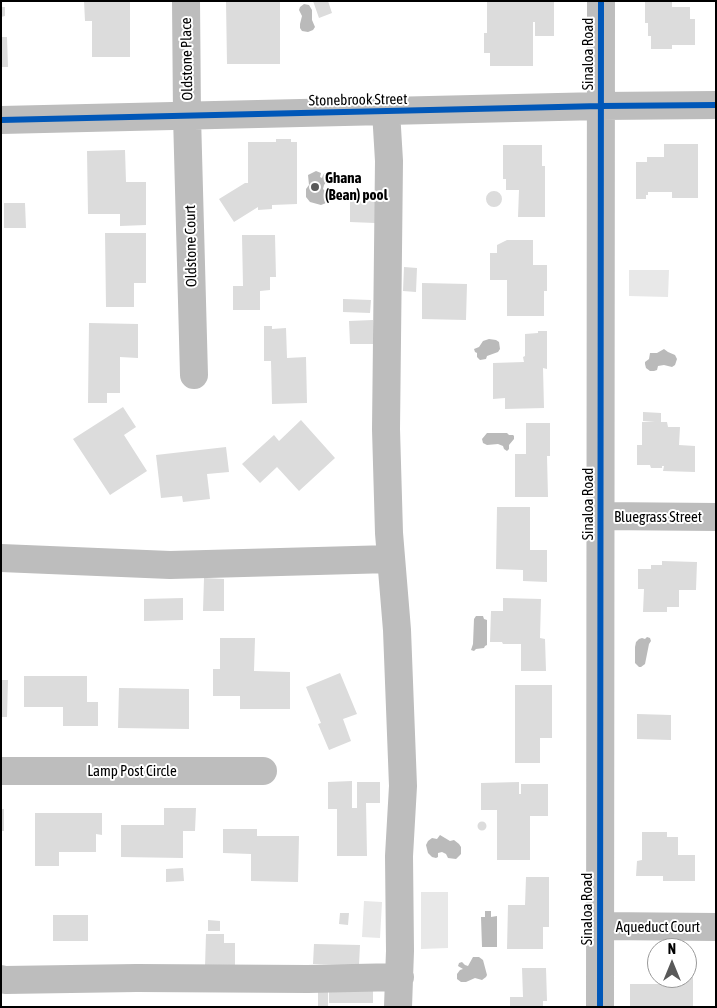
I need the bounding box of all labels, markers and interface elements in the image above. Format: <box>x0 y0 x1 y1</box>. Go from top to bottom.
street label: Oldstone Place <box>177 17 197 101</box>
street label: Sinaloa Road <box>579 18 597 90</box>
street label: Stonebrook Street <box>308 90 408 110</box>
place label: Ghana (Bean) pool <box>325 169 388 204</box>
marker: Ghana (Bean) pool <box>309 181 321 193</box>
street label: Oldstone Court <box>181 205 201 287</box>
street label: Sinaloa Road <box>579 468 597 540</box>
street label: Bluegrass Street <box>614 508 702 526</box>
street label: Lamp Post Circle <box>87 762 177 780</box>
street label: Sinaloa Road <box>578 873 596 945</box>
street label: Aqueduct Court <box>616 918 700 936</box>
north arrow <box>647 938 697 988</box>
text: N <box>668 941 676 957</box>

